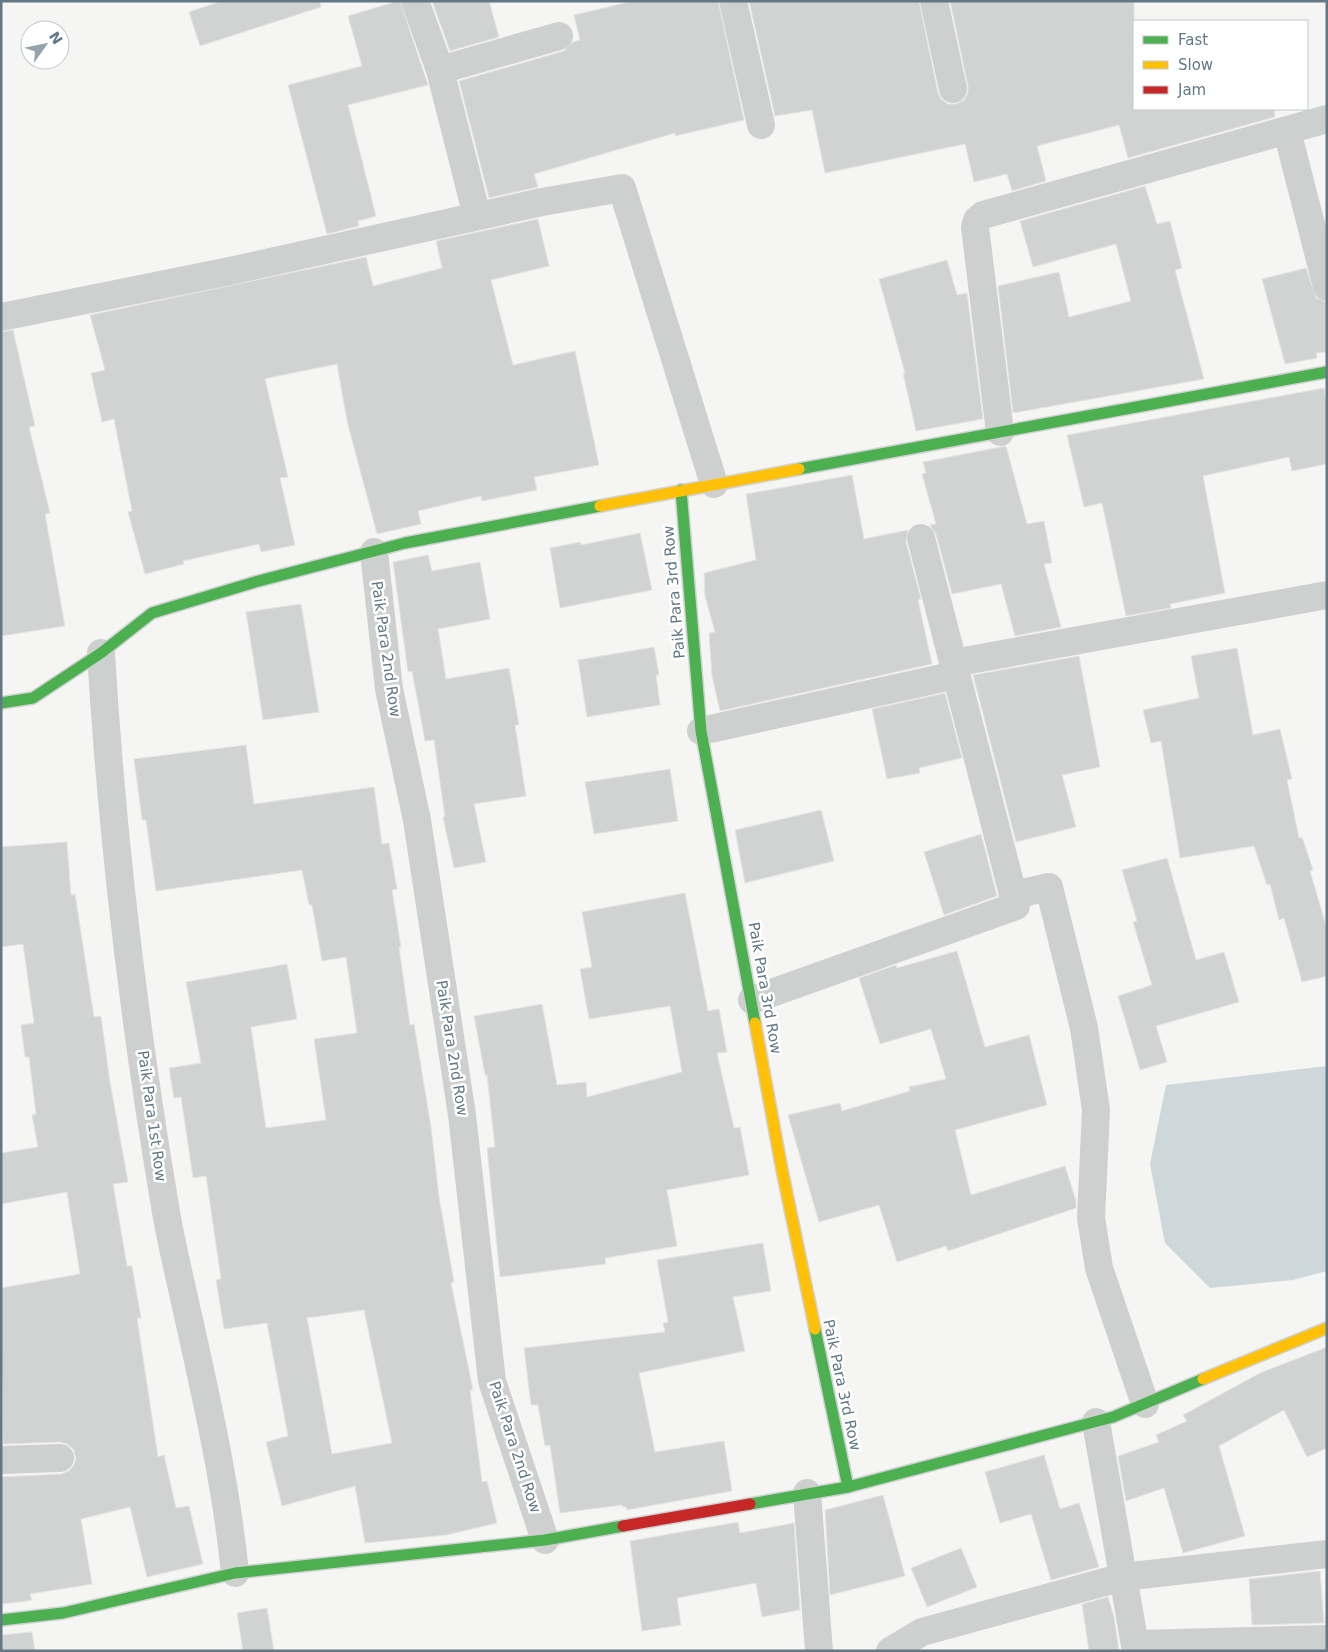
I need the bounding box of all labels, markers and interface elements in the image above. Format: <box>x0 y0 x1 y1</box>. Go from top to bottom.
north arrow <box>20 20 70 70</box>
legend <box>1133 20 1308 110</box>
text: N <box>46 29 66 47</box>
text: Fast <box>1178 31 1208 49</box>
text: Slow <box>1178 56 1213 74</box>
text: Jam <box>1177 81 1206 99</box>
street label: Paik Para 3rd Row <box>659 525 689 659</box>
street label: Paik Para 2nd Row <box>368 580 404 718</box>
street label: Paik Para 3rd Row <box>745 921 785 1055</box>
street label: Paik Para 2nd Row <box>432 979 472 1117</box>
street label: Paik Para 1st Row <box>134 1049 170 1183</box>
street label: Paik Para 3rd Row <box>819 1318 865 1452</box>
street label: Paik Para 2nd Row <box>485 1379 545 1515</box>

